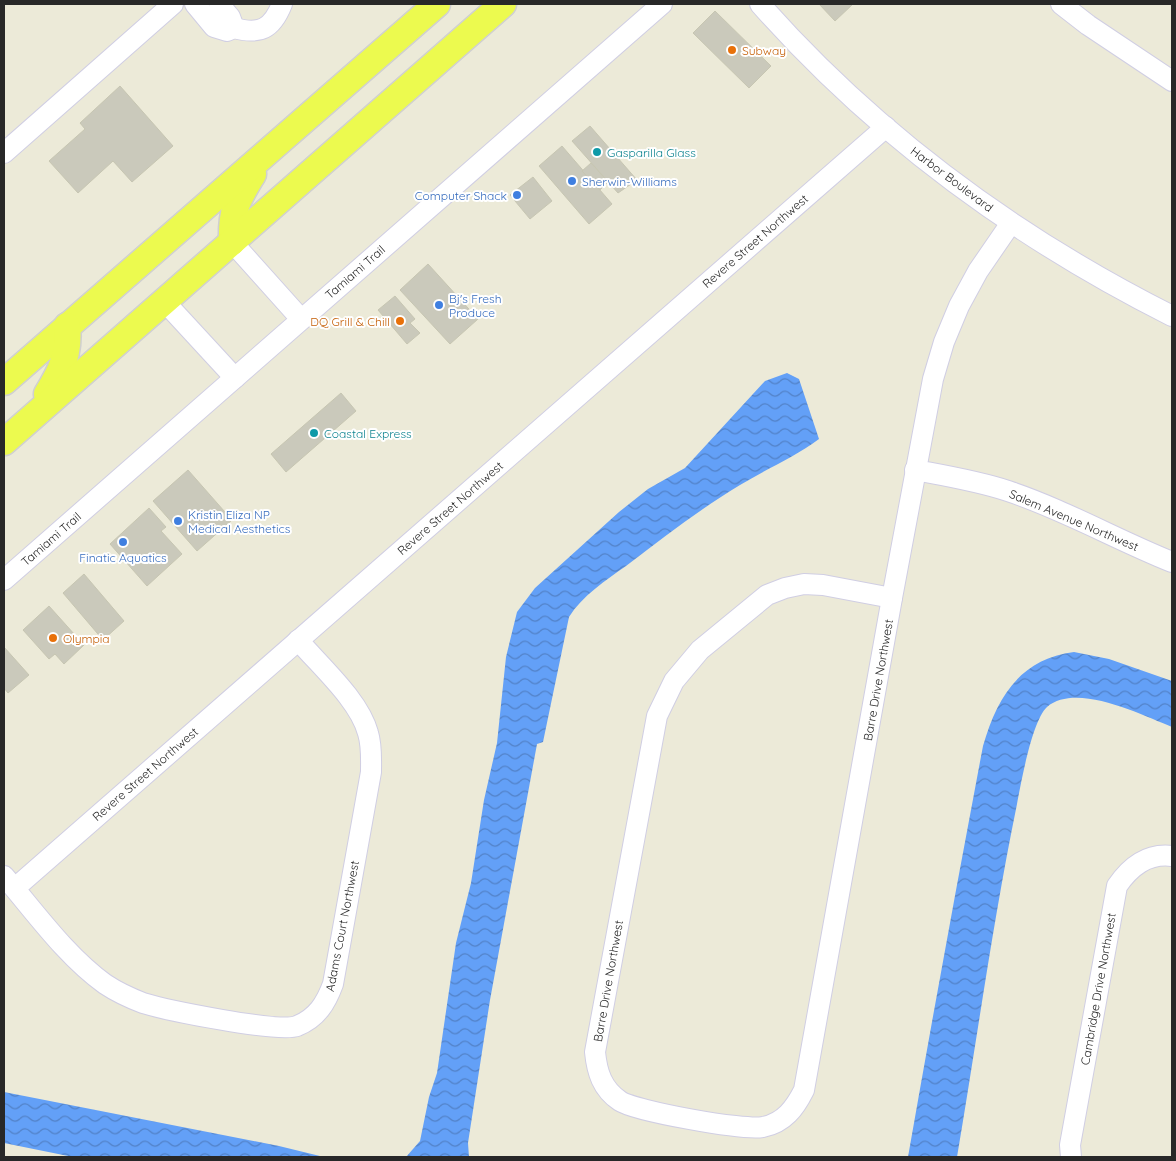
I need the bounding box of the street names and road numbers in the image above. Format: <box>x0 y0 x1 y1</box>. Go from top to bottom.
street label: Harbor Boulevard <box>908 143 996 215</box>
street label: Revere Street Northwest <box>699 191 811 291</box>
street label: Tamiami Trail <box>322 242 388 302</box>
street label: Revere Street Northwest <box>394 458 506 558</box>
street label: Salem Avenue Northwest <box>1007 486 1141 554</box>
street label: Tamiami Trail <box>18 509 84 569</box>
street label: Barre Drive Northwest <box>860 618 896 742</box>
street label: Revere Street Northwest <box>89 724 201 824</box>
street label: Adams Court Northwest <box>322 859 362 993</box>
street label: Cambridge Drive Northwest <box>1077 912 1119 1066</box>
street label: Barre Drive Northwest <box>590 919 626 1043</box>

